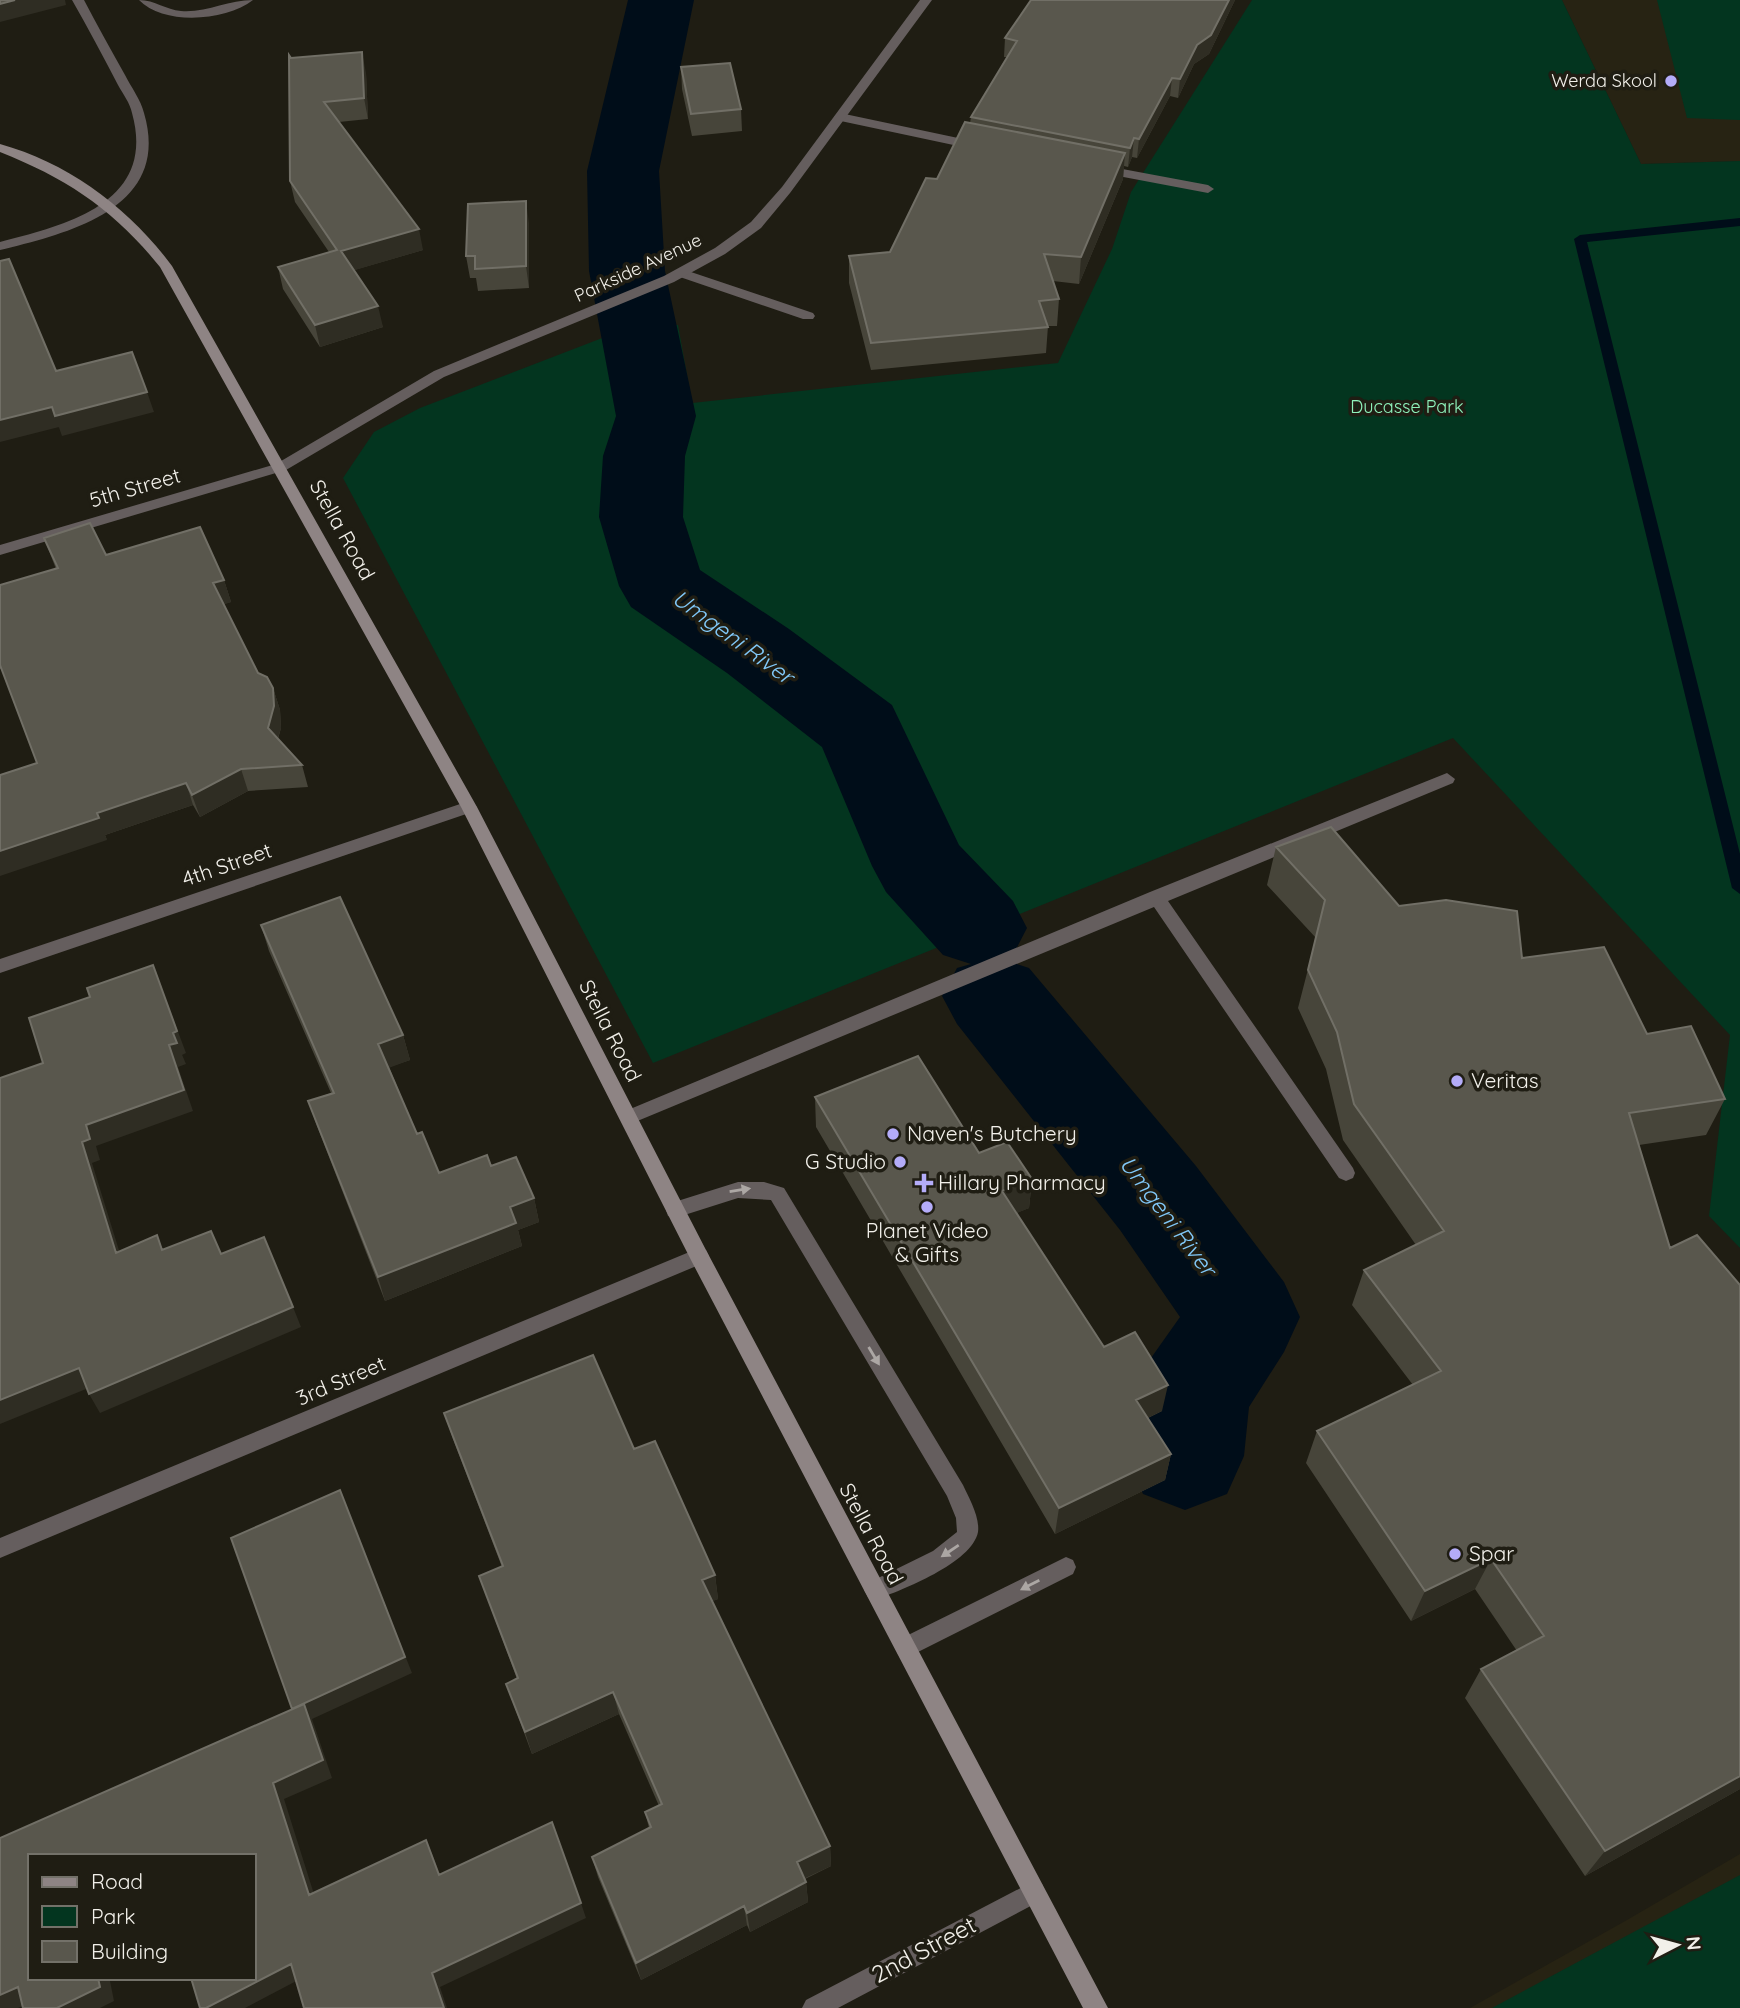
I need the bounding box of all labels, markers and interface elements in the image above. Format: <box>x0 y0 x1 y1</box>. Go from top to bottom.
place label: Werda Skool <box>1551 69 1657 92</box>
marker: Werda Skool <box>1663 73 1679 89</box>
street label: Parkside Avenue <box>570 228 705 307</box>
park label: Ducasse Park <box>1350 395 1464 418</box>
street label: 5th Street <box>86 462 183 512</box>
street label: Stella Road <box>305 475 381 584</box>
water label: Umgeni River <box>667 583 802 692</box>
street label: 4th Street <box>178 837 275 892</box>
street label: Stella Road <box>574 975 648 1086</box>
place label: Veritas <box>1471 1067 1539 1093</box>
marker: Veritas <box>1449 1073 1465 1089</box>
place label: Naven's Butchery <box>907 1120 1077 1146</box>
marker: Naven's Butchery <box>885 1126 901 1142</box>
place label: G Studio <box>805 1148 886 1174</box>
water label: Umgeni River <box>1114 1150 1225 1284</box>
marker: G Studio <box>892 1154 908 1170</box>
place label: Hillary Pharmacy <box>938 1169 1106 1195</box>
marker: Hillary Pharmacy <box>916 1175 932 1191</box>
one-way arrow <box>729 1184 751 1195</box>
marker: Planet Video & Gifts <box>919 1199 935 1215</box>
place label: Planet Video & Gifts <box>866 1217 988 1267</box>
one-way arrow <box>868 1346 881 1365</box>
street label: 3rd Street <box>292 1350 389 1411</box>
street label: Stella Road <box>834 1478 909 1589</box>
place label: Spar <box>1469 1540 1514 1566</box>
one-way arrow <box>941 1544 959 1558</box>
marker: Spar <box>1447 1546 1463 1562</box>
one-way arrow <box>1020 1579 1040 1591</box>
legend <box>28 1854 256 1980</box>
text: Road <box>91 1868 143 1894</box>
text: Park <box>91 1903 135 1929</box>
street label: 2nd Street <box>866 1909 981 1989</box>
north arrow <box>1642 1910 1712 1980</box>
text: N <box>1681 1935 1707 1951</box>
text: Building <box>91 1938 168 1964</box>

